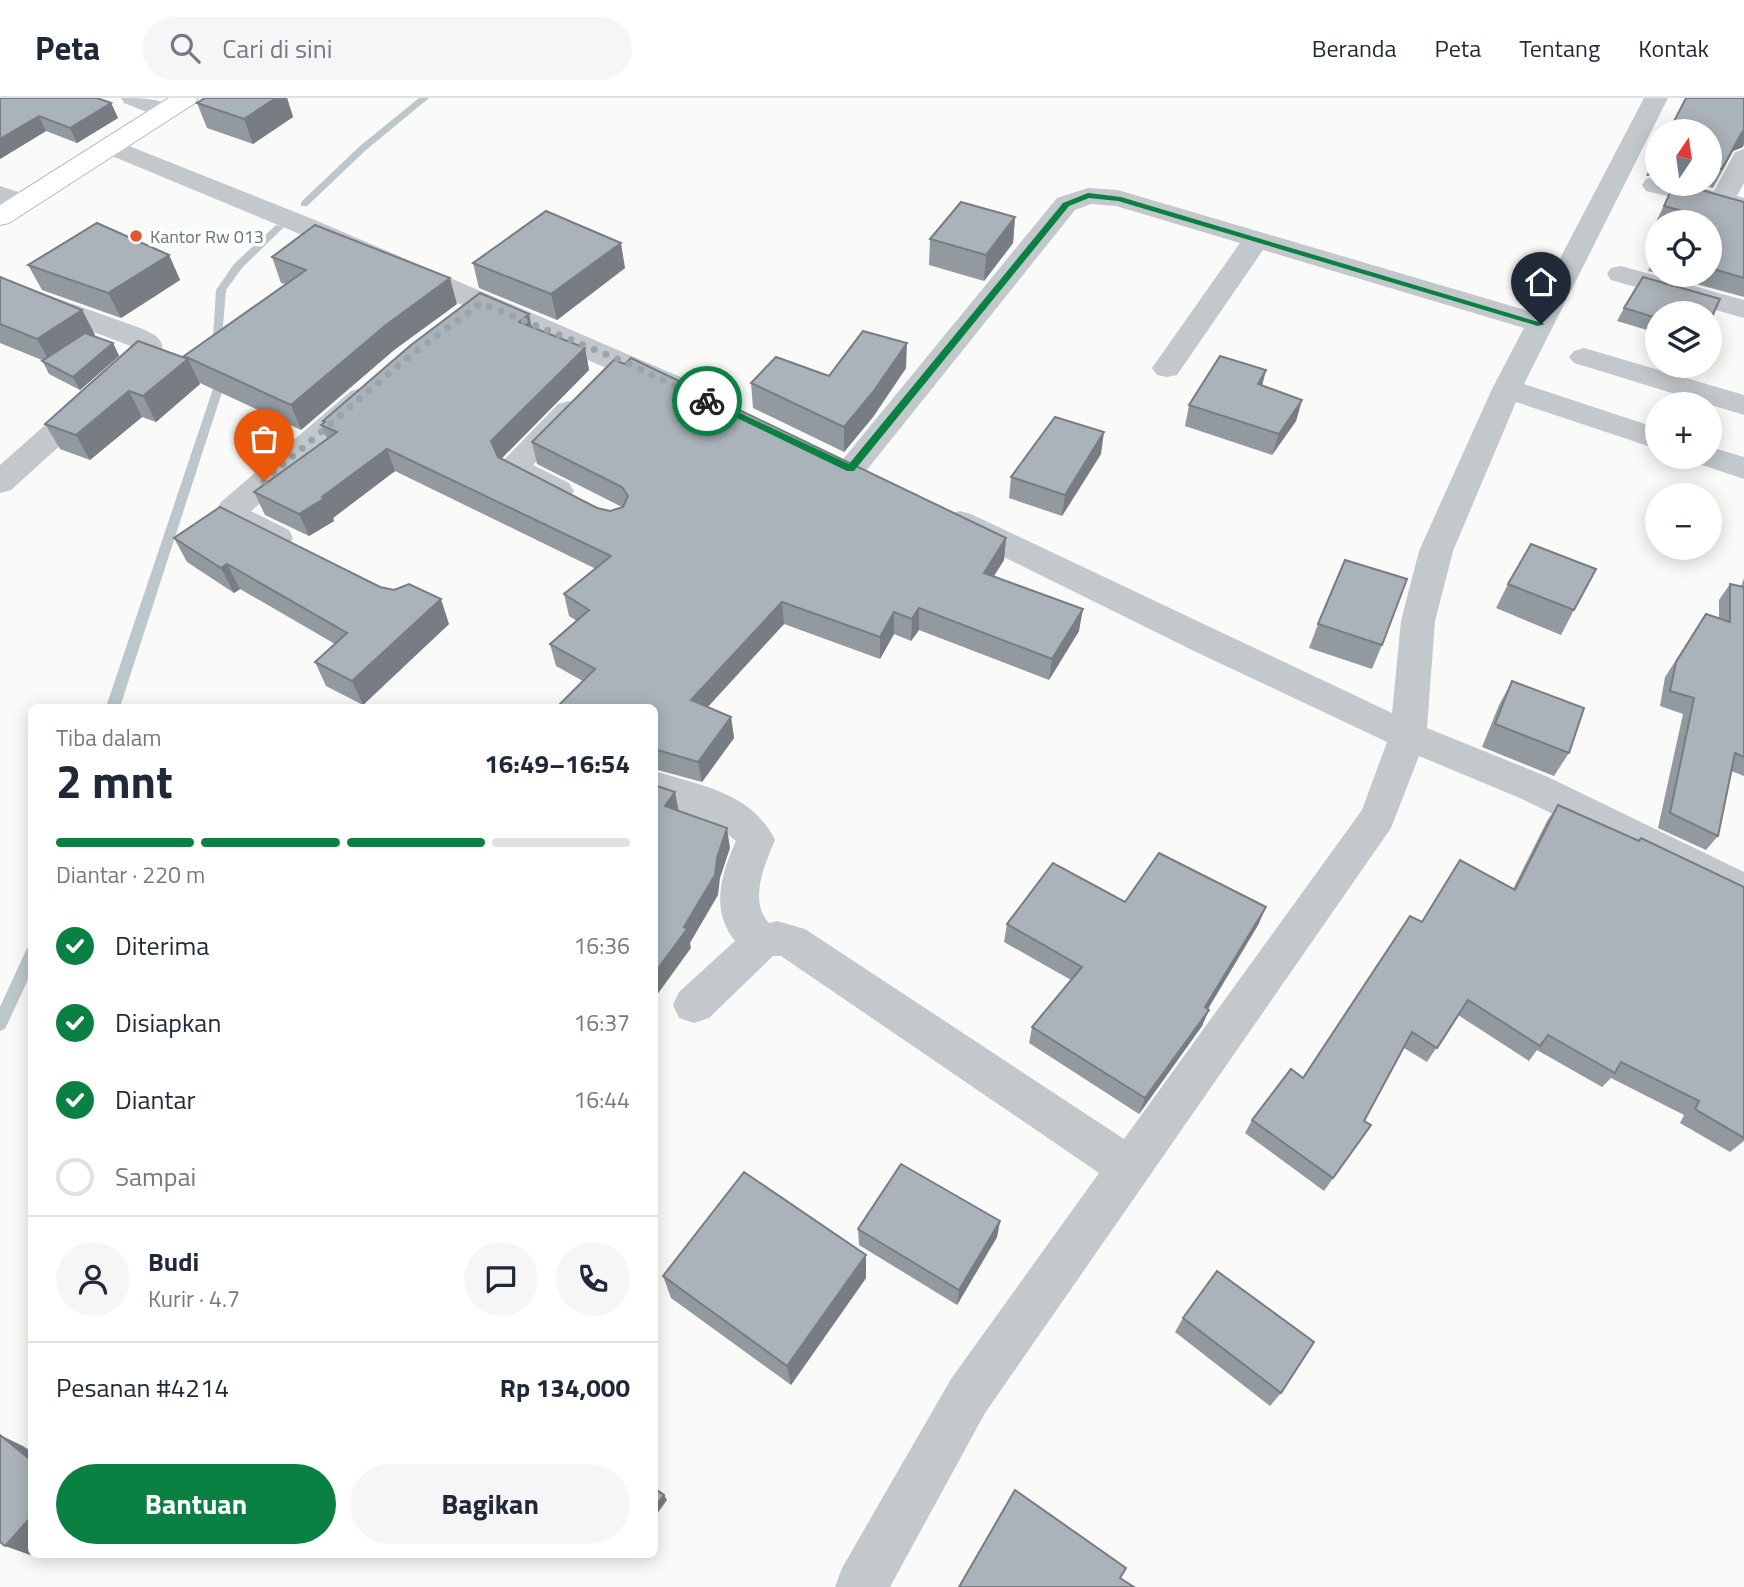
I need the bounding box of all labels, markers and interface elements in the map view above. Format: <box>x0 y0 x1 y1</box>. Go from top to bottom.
search box <box>142 17 632 80</box>
text: Peta <box>35 23 100 73</box>
icon: search <box>166 29 204 67</box>
text: Cari di sini <box>222 29 332 68</box>
text: Beranda <box>1312 30 1397 66</box>
text: Peta <box>1435 30 1481 66</box>
text: Tentang <box>1519 30 1600 66</box>
text: Kontak <box>1638 30 1709 66</box>
north arrow <box>1645 119 1722 196</box>
map controls <box>1645 119 1722 560</box>
button: locate <box>1645 210 1722 287</box>
place label: Kantor Rw 013 <box>150 223 264 250</box>
marker: Kantor Rw 013 <box>128 228 144 244</box>
pin <box>1511 252 1571 324</box>
icon: home <box>1522 263 1560 301</box>
button: layers <box>1645 301 1722 378</box>
courier <box>672 366 742 436</box>
icon: bike <box>688 382 726 420</box>
button: + <box>1645 392 1722 469</box>
pin <box>234 409 294 481</box>
icon: bag <box>245 420 283 458</box>
button: − <box>1645 483 1722 560</box>
text: Tiba dalam <box>56 720 162 755</box>
text: 16:49–16:54 <box>484 744 630 783</box>
text: 2 mnt <box>56 746 173 816</box>
text: Diantar · 220 m <box>56 857 205 892</box>
text: Diterima <box>115 926 209 965</box>
icon: check <box>56 927 94 965</box>
text: 16:36 <box>573 928 630 963</box>
text: Disiapkan <box>115 1003 221 1042</box>
icon: check <box>56 1004 94 1042</box>
text: 16:37 <box>573 1005 630 1040</box>
text: Diantar <box>115 1080 196 1119</box>
icon: check <box>56 1081 94 1119</box>
text: 16:44 <box>573 1082 630 1117</box>
text: Sampai <box>115 1157 196 1196</box>
button: person <box>56 1242 130 1316</box>
text: Budi <box>148 1242 199 1281</box>
button: chat <box>464 1242 538 1316</box>
button: phone <box>556 1242 630 1316</box>
text: Kurir · 4.7 <box>148 1281 240 1316</box>
text: Pesanan #4214 <box>56 1368 229 1407</box>
text: Rp 134,000 <box>500 1368 630 1407</box>
button: Bantuan <box>56 1464 336 1544</box>
button: Bagikan <box>350 1464 630 1544</box>

